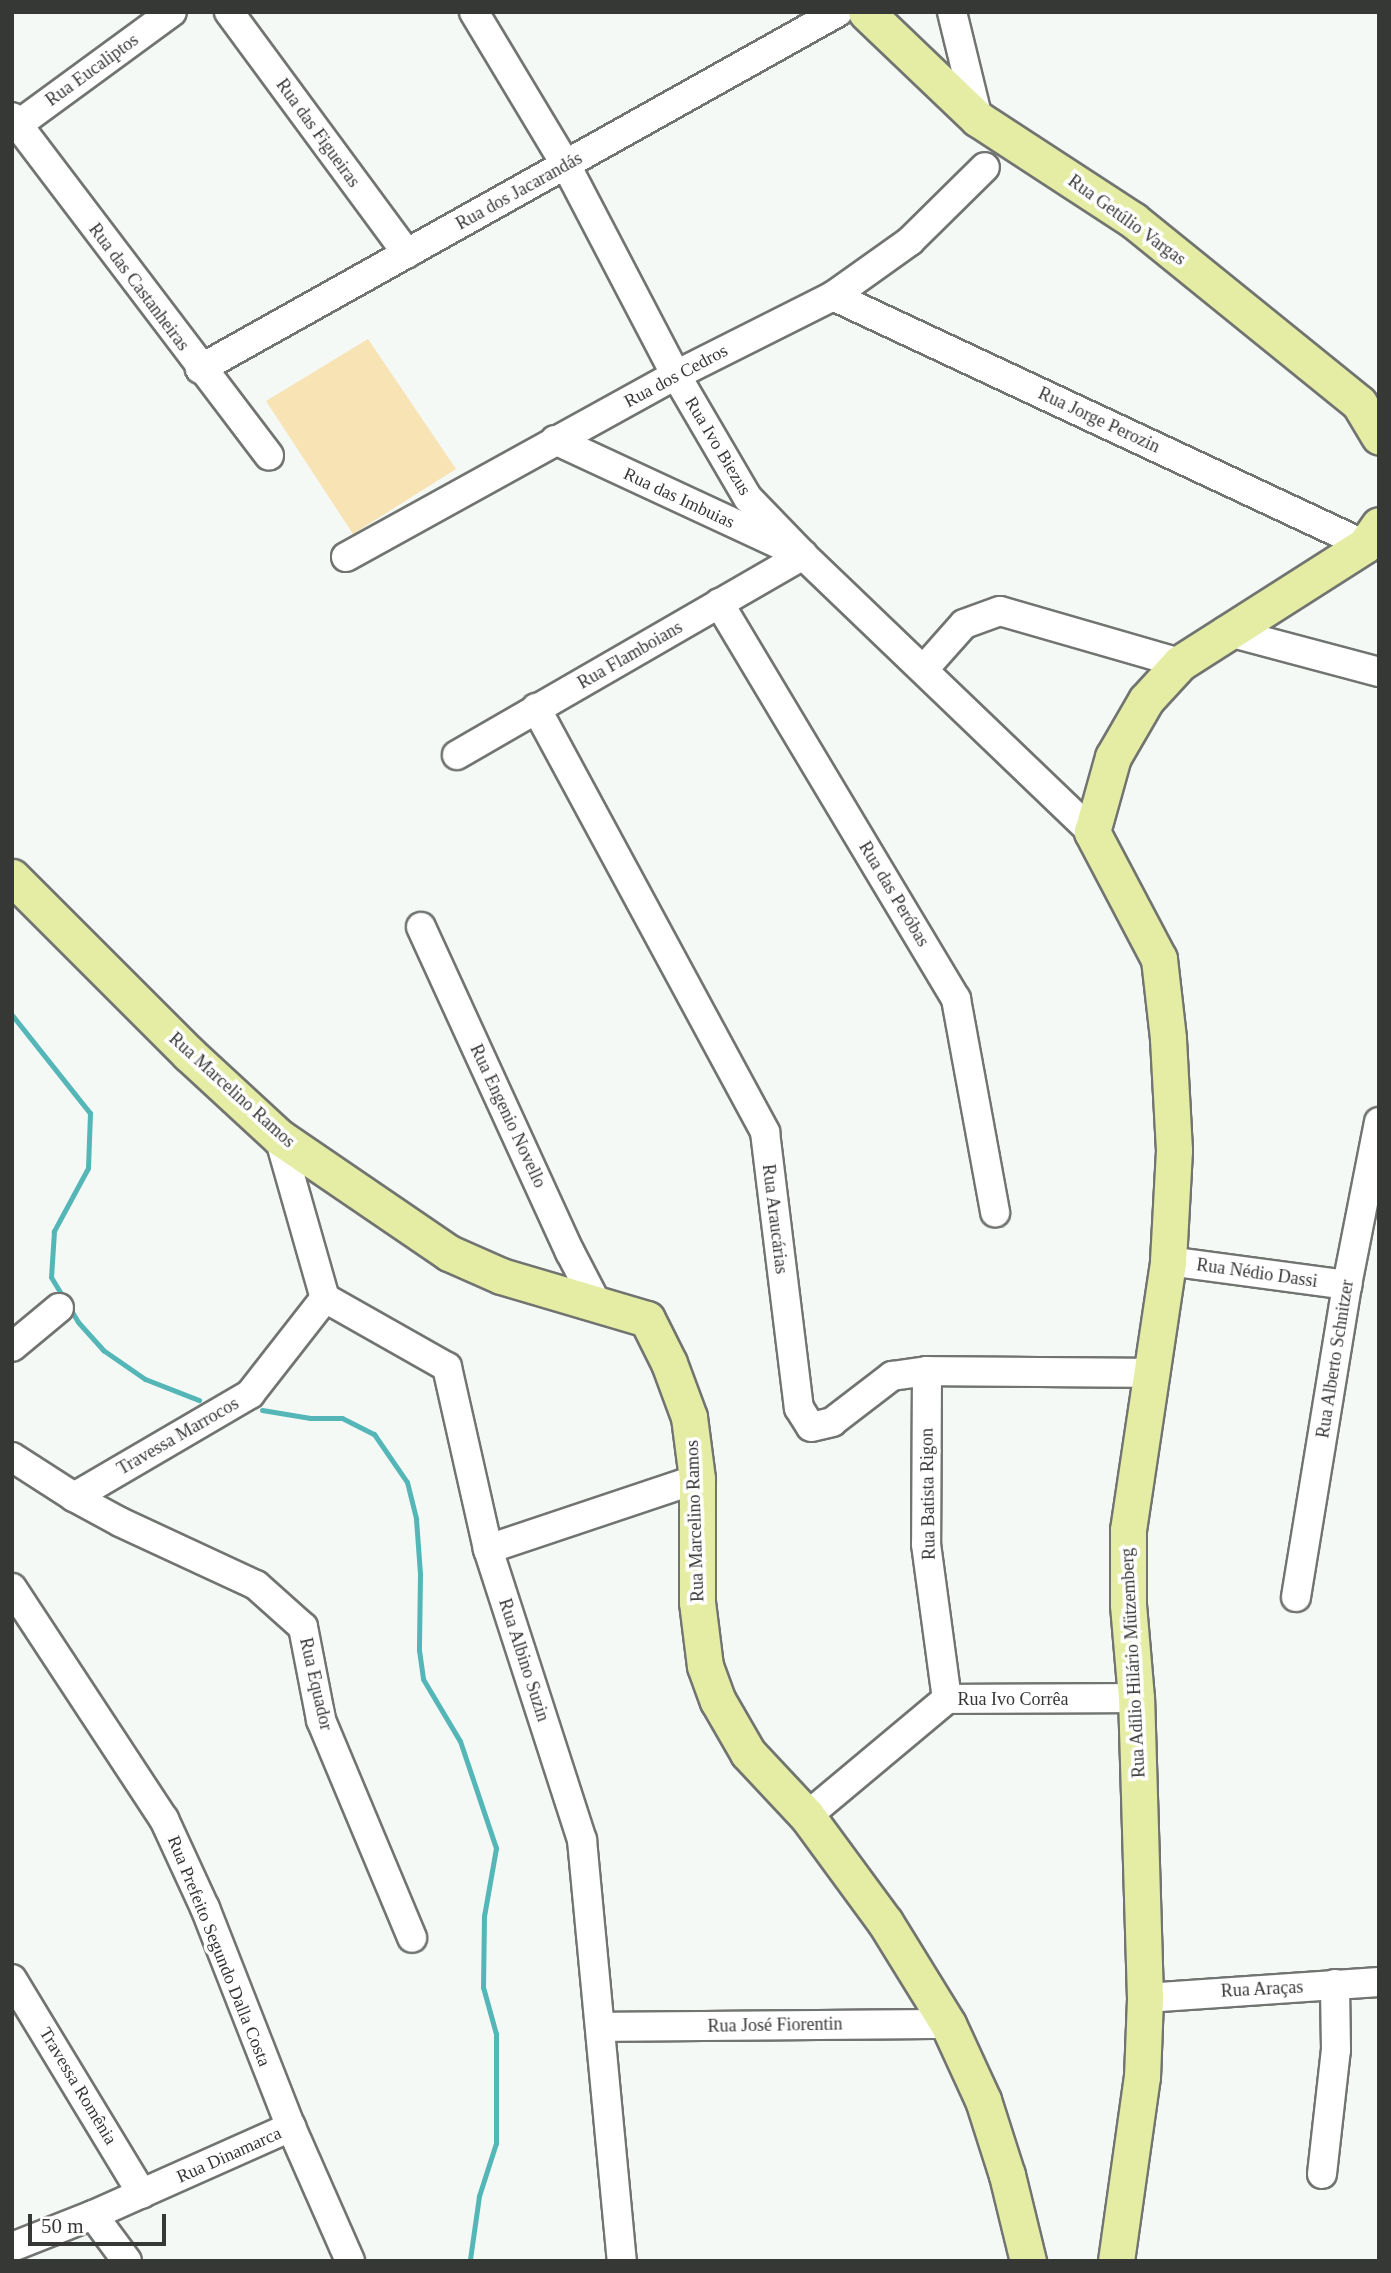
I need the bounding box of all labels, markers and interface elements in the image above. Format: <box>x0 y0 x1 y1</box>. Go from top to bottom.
street label: Rua Eucaliptos <box>41 29 143 111</box>
street label: Rua das Figueiras <box>271 74 365 192</box>
street label: Rua dos Jacarandás <box>452 147 586 235</box>
street label: Rua Getúlio Vargas <box>1064 170 1190 270</box>
street label: Rua das Castanheiras <box>84 219 194 355</box>
street label: Rua dos Cedros <box>621 340 731 412</box>
street label: Rua Jorge Perozin <box>1035 382 1163 458</box>
street label: Rua Ivo Biezus <box>680 393 756 499</box>
street label: Rua das Imbuias <box>620 463 738 533</box>
street label: Rua Flamboians <box>574 616 686 694</box>
street label: Rua das Peróbas <box>854 837 934 951</box>
street label: Rua Marcelino Ramos <box>165 1028 299 1152</box>
street label: Rua Engenio Novello <box>465 1041 551 1191</box>
street label: Rua Araucárias <box>757 1162 793 1276</box>
street label: Rua Nédio Dassi <box>1195 1254 1319 1292</box>
street label: Rua Alberto Schnitzer <box>1312 1278 1358 1440</box>
street label: Travessa Marrocos <box>113 1392 243 1480</box>
street label: Rua Batista Rigon <box>916 1428 940 1560</box>
street label: Rua Marcelino Ramos <box>681 1440 709 1602</box>
street label: Rua Adílio Hilário Mützemberg <box>1116 1547 1150 1779</box>
street label: Rua Albino Suzin <box>494 1595 554 1725</box>
street label: Rua Equador <box>295 1636 337 1732</box>
street label: Rua Ivo Corrêa <box>958 1688 1068 1710</box>
street label: Rua Prefeito Segundo Dalla Costa <box>163 1832 275 2070</box>
street label: Rua Araças <box>1220 1976 1304 2002</box>
street label: Rua José Fiorentin <box>707 2013 843 2037</box>
street label: Travessa Romênia <box>35 2024 121 2148</box>
street label: Rua Dinamarca <box>173 2122 285 2188</box>
scale bar <box>32 2200 170 2244</box>
text: 50 m <box>41 2214 84 2238</box>

